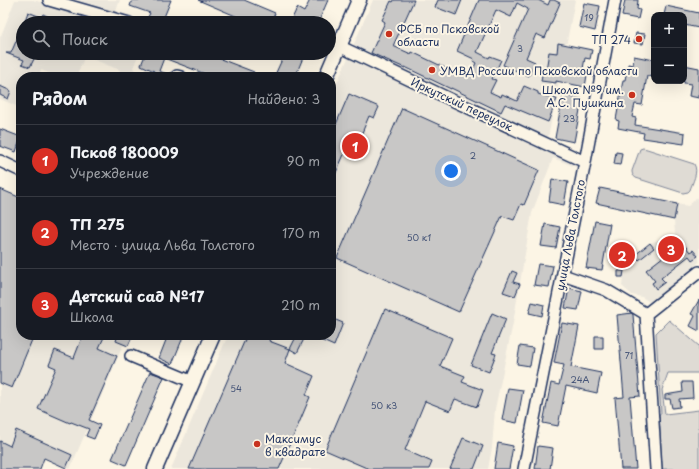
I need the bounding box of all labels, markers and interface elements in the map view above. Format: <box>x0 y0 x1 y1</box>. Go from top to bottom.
house number: 19 <box>584 10 594 24</box>
map controls <box>651 12 687 84</box>
button: + <box>651 12 687 48</box>
search box <box>16 16 336 60</box>
place label: ФСБ по Псковской области <box>397 20 499 50</box>
icon: search <box>30 27 52 49</box>
text: Поиск <box>62 27 108 50</box>
marker: ФСБ по Псковской области <box>384 29 394 39</box>
place label: ТП 274 <box>591 31 631 48</box>
marker: ТП 274 <box>634 34 644 44</box>
house number: 3 <box>517 41 523 55</box>
button: − <box>651 48 687 84</box>
place label: УМВД России по Псковской области <box>440 62 638 79</box>
marker: УМВД России по Псковской области <box>427 65 437 75</box>
street label: Иркутский переулок <box>408 73 516 135</box>
place label: Школа №9 им. А.С. Пушкина <box>542 81 624 111</box>
text: Рядом <box>32 85 87 111</box>
text: Найдено: 3 <box>248 89 320 108</box>
marker: Школа №9 им. А.С. Пушкина <box>627 90 637 100</box>
house number: 23 <box>563 111 575 125</box>
pin: 1 <box>342 131 368 161</box>
text: Псков 180009 <box>70 140 179 163</box>
house number: 2 <box>470 148 476 162</box>
text: 1 <box>42 151 48 170</box>
text: 90 m <box>287 151 320 170</box>
your location <box>441 161 461 181</box>
text: Учреждение <box>70 163 149 182</box>
street label: улица Льва Толстого <box>551 178 589 292</box>
text: ТП 275 <box>70 212 125 235</box>
text: 2 <box>40 223 50 242</box>
text: 170 m <box>282 223 320 242</box>
house number: 50 к1 <box>407 230 431 244</box>
pin: 3 <box>658 234 684 264</box>
text: Место · улица Льва Толстого <box>70 235 255 254</box>
pin: 2 <box>609 240 635 270</box>
text: Детский сад №17 <box>70 284 204 307</box>
text: 3 <box>41 295 49 314</box>
text: 210 m <box>281 295 320 314</box>
text: Школа <box>70 307 114 326</box>
house number: 71 <box>625 348 633 362</box>
house number: 24А <box>571 372 590 386</box>
house number: 54 <box>230 381 242 395</box>
house number: 50 к3 <box>371 398 397 412</box>
place label: Максимус в квадрате <box>265 430 326 460</box>
marker: Максимус в квадрате <box>252 439 262 449</box>

